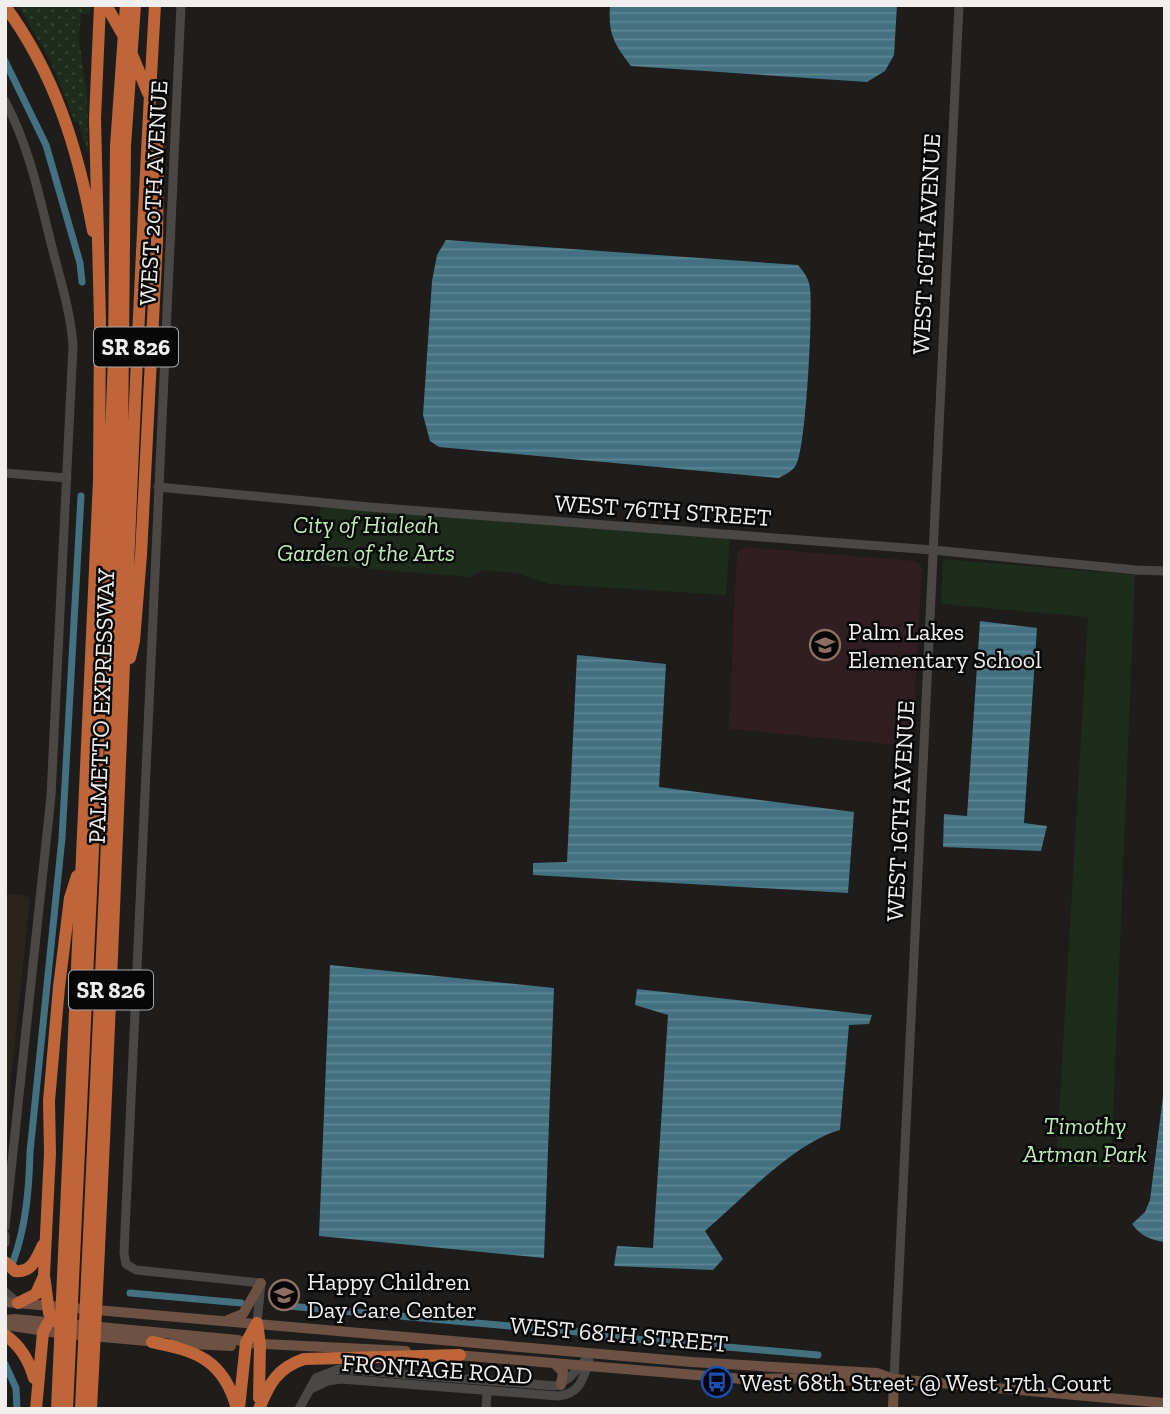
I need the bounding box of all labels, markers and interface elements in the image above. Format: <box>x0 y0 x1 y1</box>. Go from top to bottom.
street label: WEST 20TH AVENUE <box>133 80 173 306</box>
street label: WEST 16TH AVENUE <box>906 133 946 355</box>
road number: SR 826 <box>94 328 178 366</box>
street label: WEST 76TH STREET <box>554 488 773 532</box>
park label: City of Hialeah Garden of the Arts <box>277 510 455 567</box>
street label: PALMETTO EXPRESSWAY <box>82 567 120 844</box>
place label: Palm Lakes Elementary School <box>848 617 1042 674</box>
school or university icon: Palm Lakes Elementary School <box>808 628 842 662</box>
street label: WEST 16TH AVENUE <box>880 700 920 922</box>
road number: SR 826 <box>69 970 153 1009</box>
park label: Timothy Artman Park <box>1022 1111 1147 1168</box>
place label: Happy Children Day Care Center <box>307 1267 477 1324</box>
school or university icon: Happy Children Day Care Center <box>267 1278 301 1312</box>
street label: WEST 68TH STREET <box>509 1310 729 1358</box>
street label: FRONTAGE ROAD <box>340 1348 534 1390</box>
bus stop icon: West 68th Street @ West 17th Court <box>700 1365 734 1399</box>
place label: West 68th Street @ West 17th Court <box>740 1368 1111 1397</box>

